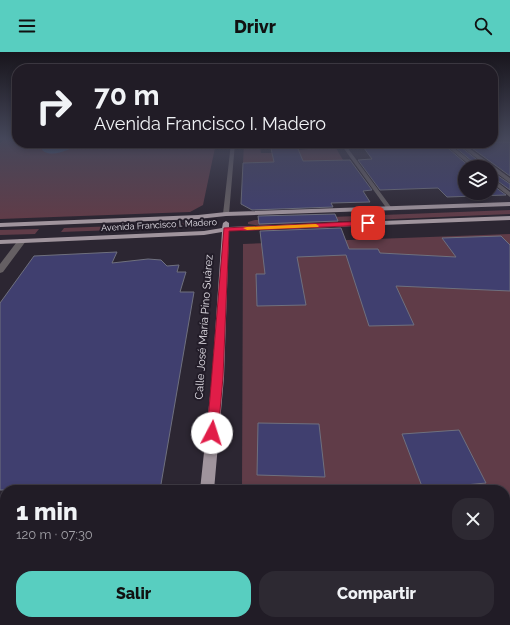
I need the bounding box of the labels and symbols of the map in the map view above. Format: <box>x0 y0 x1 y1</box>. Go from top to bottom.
pin <box>351 206 385 240</box>
street label: Avenida Francisco I. Madero <box>101 217 217 233</box>
street label: Calle José María Pino Suárez <box>192 254 216 400</box>
position arrow <box>191 412 233 454</box>

